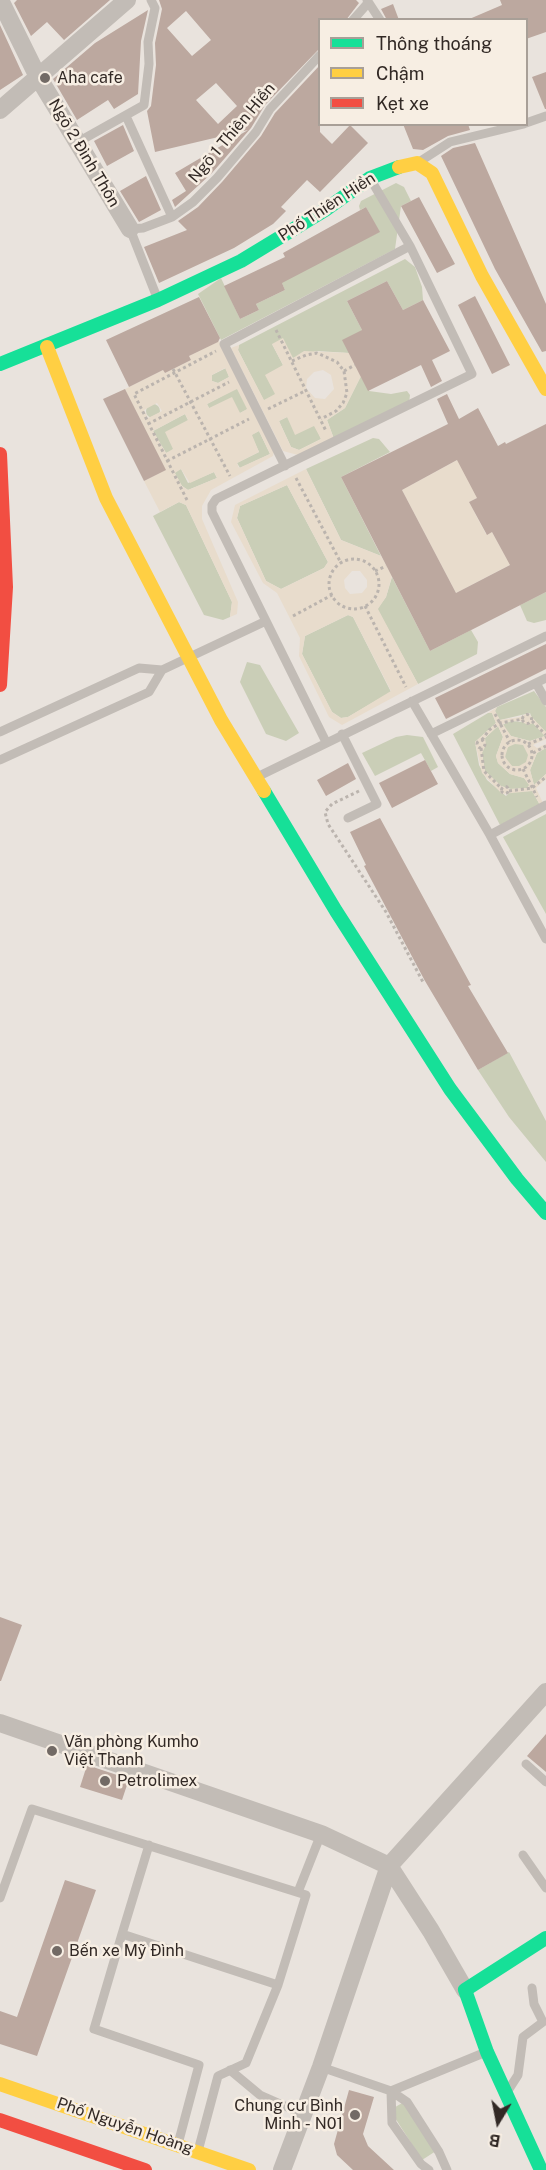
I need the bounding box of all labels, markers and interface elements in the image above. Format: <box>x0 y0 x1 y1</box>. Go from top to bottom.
legend <box>318 18 528 126</box>
text: Thông thoáng <box>376 33 492 54</box>
text: Chậm <box>376 63 424 84</box>
place label: Aha cafe <box>57 68 123 88</box>
marker: Aha cafe <box>38 71 52 85</box>
street label: Ngõ 1 Thiên Hiền <box>185 79 279 187</box>
text: Kẹt xe <box>376 93 429 114</box>
street label: Ngõ 2 Đình Thôn <box>44 95 124 211</box>
street label: Phố Thiên Hiền <box>275 169 379 245</box>
place label: Văn phòng Kumho Việt Thanh <box>64 1732 199 1770</box>
marker: Văn phòng Kumho Việt Thanh <box>45 1744 59 1758</box>
place label: Petrolimex <box>117 1771 197 1791</box>
marker: Petrolimex <box>98 1774 112 1788</box>
place label: Bến xe Mỹ Đình <box>69 1941 184 1961</box>
marker: Bến xe Mỹ Đình <box>50 1944 64 1958</box>
north arrow <box>468 2092 528 2152</box>
street label: Phố Nguyễn Hoàng <box>54 2094 196 2158</box>
place label: Chung cư Bình Minh - N01 <box>234 2096 343 2134</box>
marker: Chung cư Bình Minh - N01 <box>348 2108 362 2122</box>
text: B <box>488 2130 502 2151</box>

